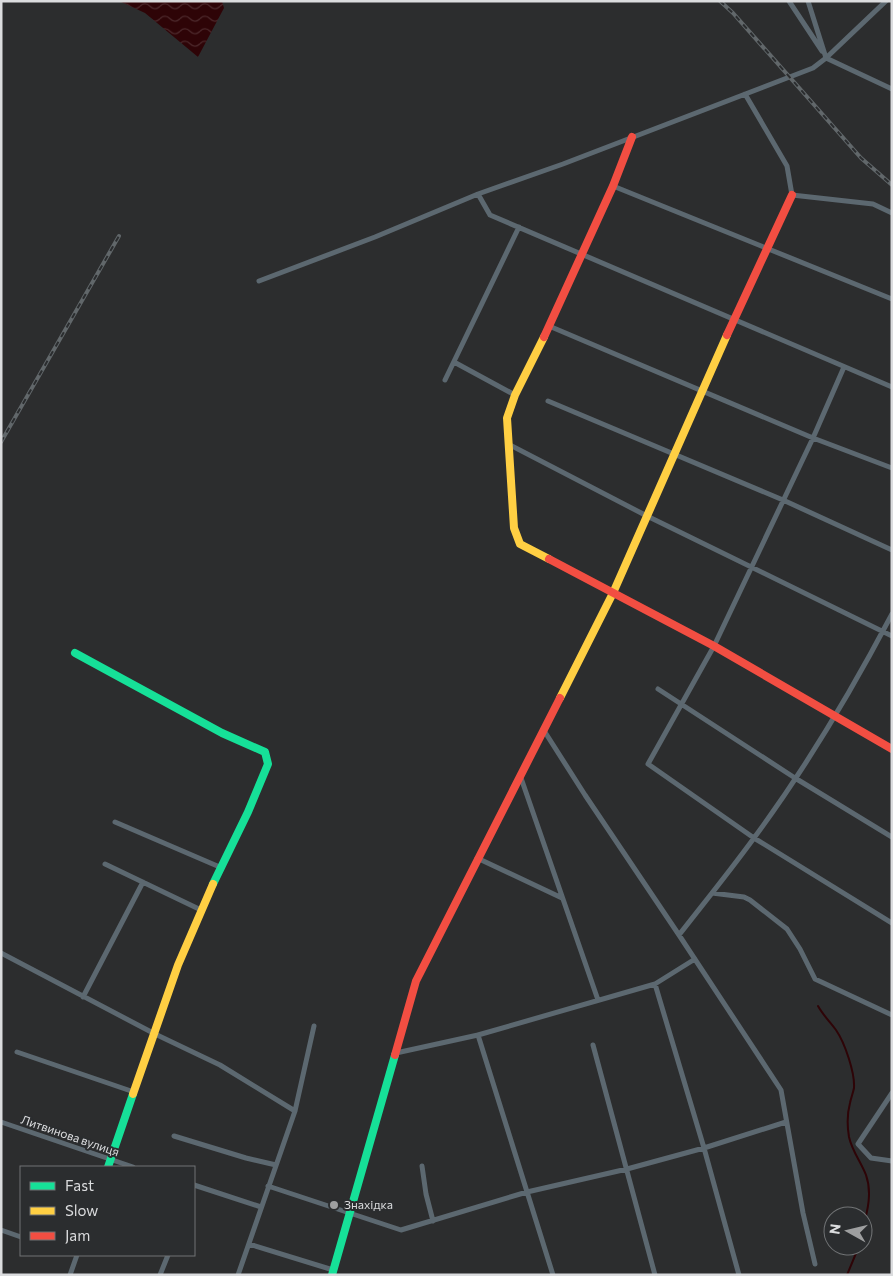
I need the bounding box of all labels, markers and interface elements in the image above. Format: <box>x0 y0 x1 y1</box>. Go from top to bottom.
street label: Литвинова вулиця <box>19 1112 121 1158</box>
legend <box>20 1166 195 1256</box>
text: Fast <box>65 1176 94 1194</box>
place label: Знахідка <box>344 1197 393 1211</box>
marker: Знахідка <box>328 1199 340 1211</box>
text: Slow <box>65 1201 98 1219</box>
north arrow <box>823 1206 873 1256</box>
text: N <box>825 1223 844 1236</box>
text: Jam <box>65 1226 90 1244</box>

